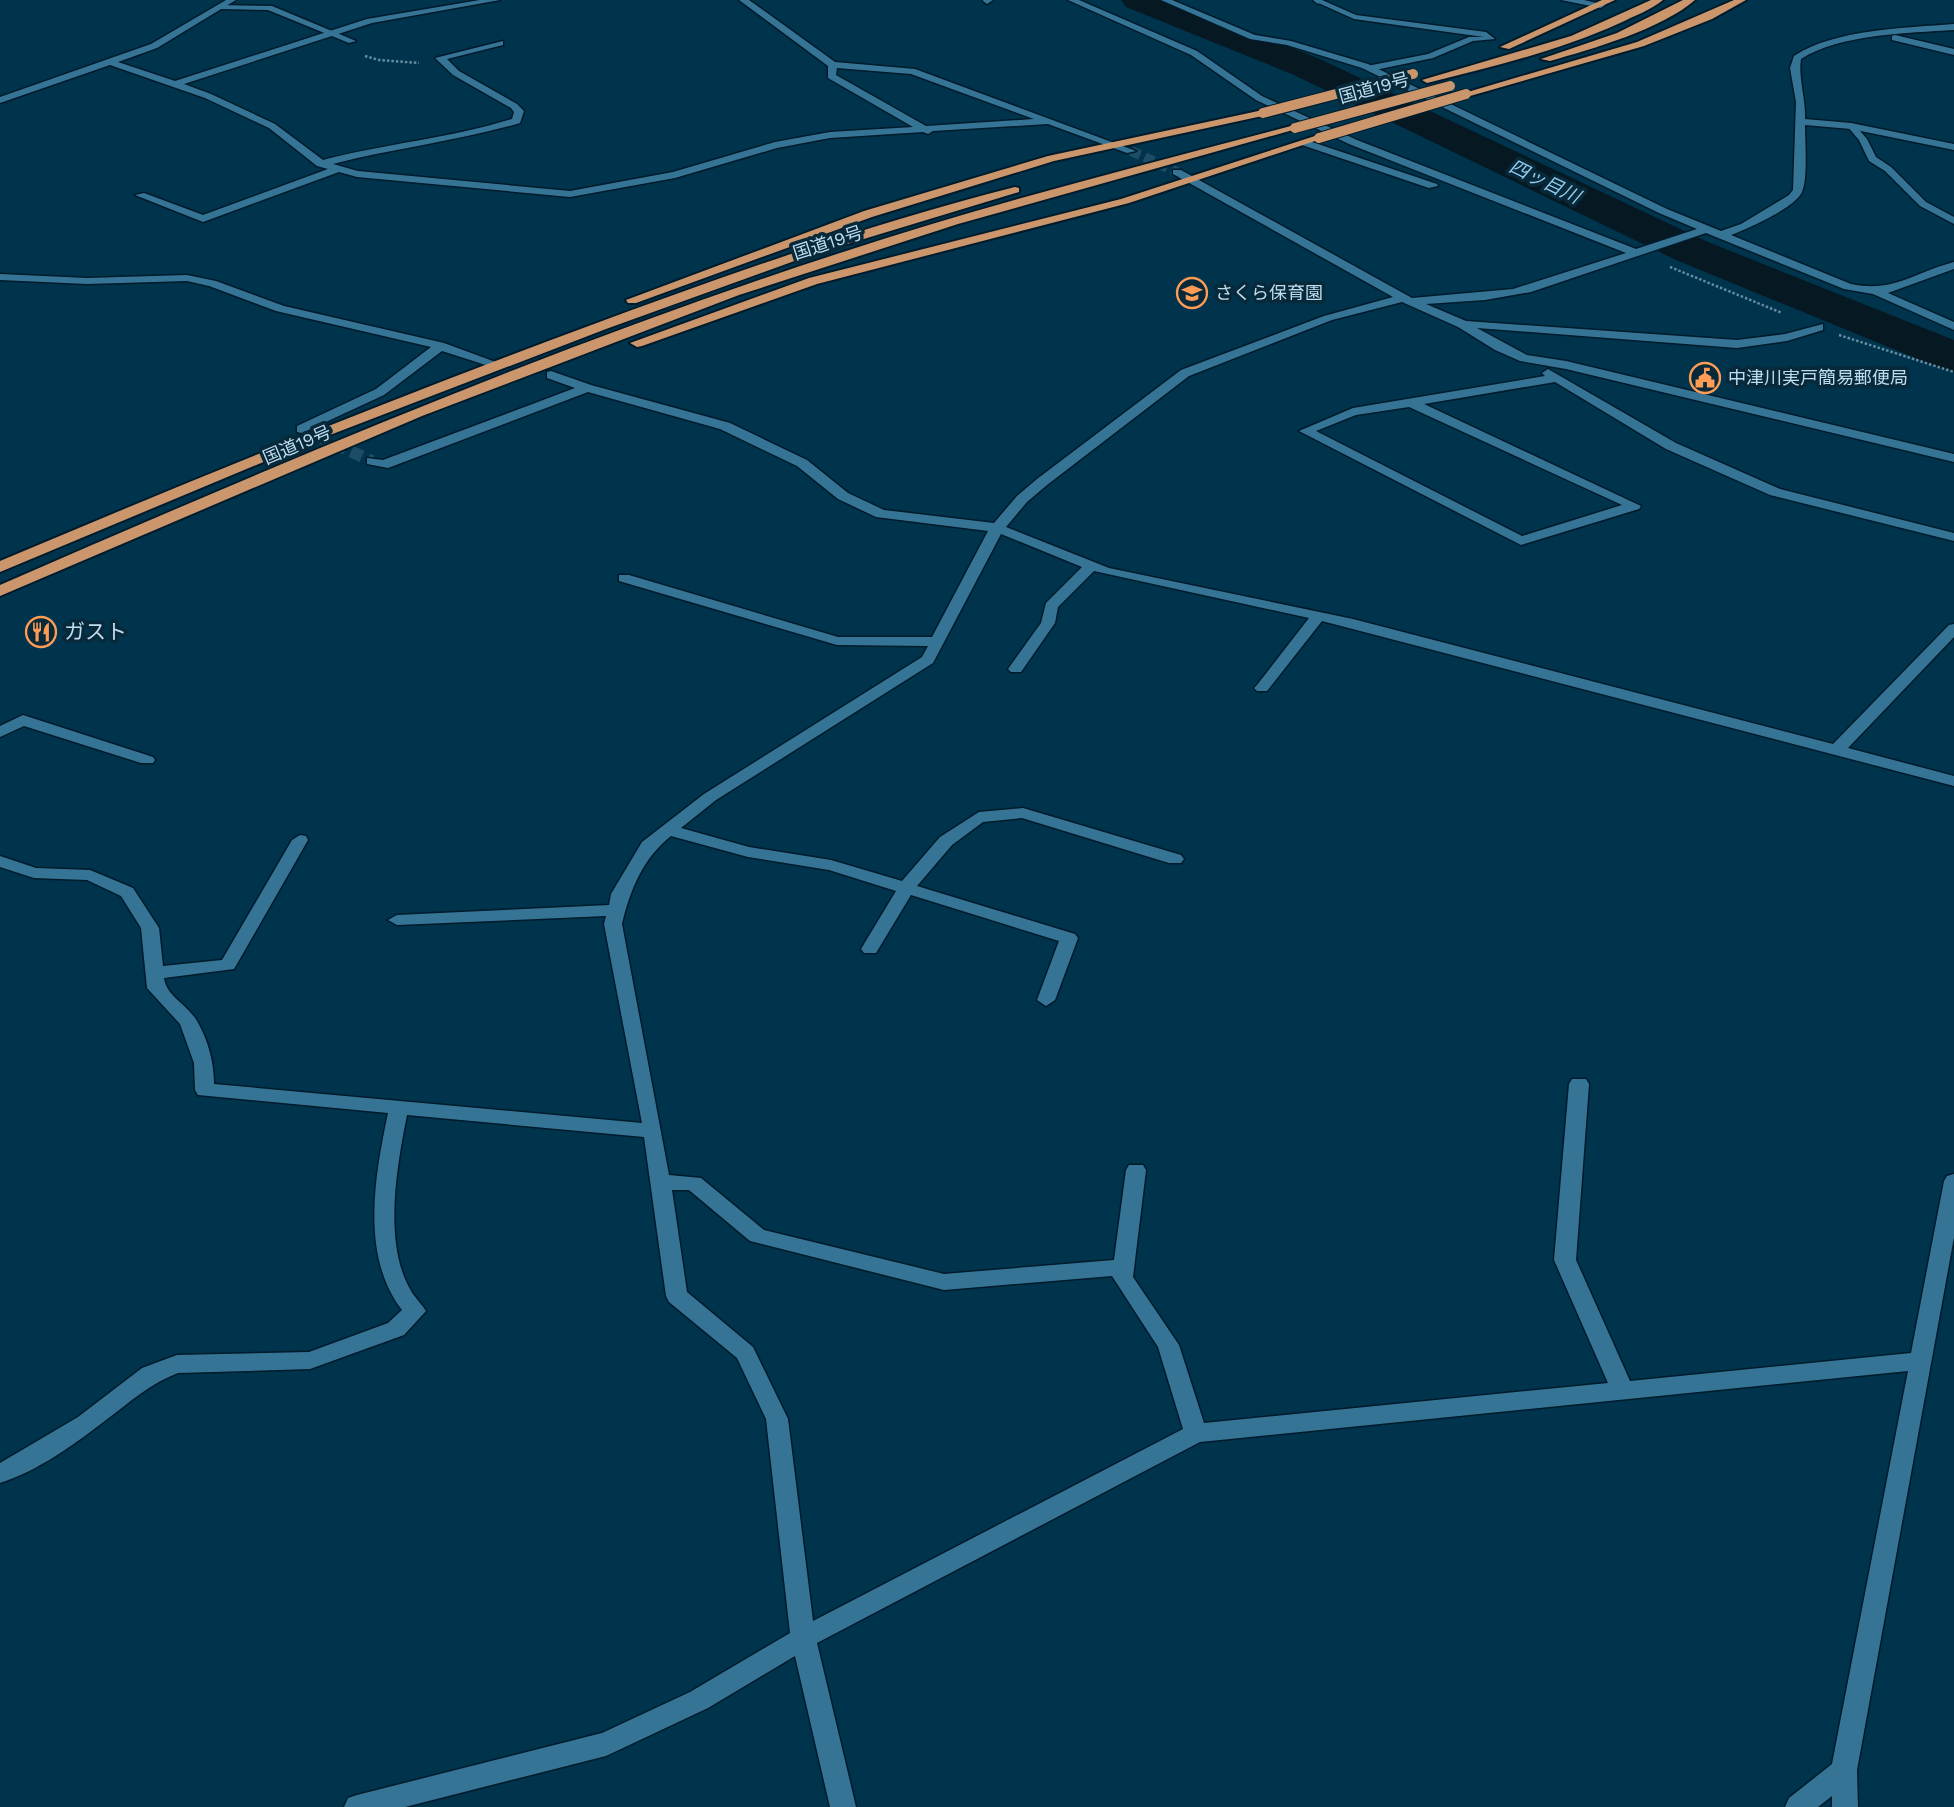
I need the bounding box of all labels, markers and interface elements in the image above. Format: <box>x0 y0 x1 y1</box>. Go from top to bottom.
street label: 国道19号 <box>1336 68 1411 107</box>
water label: 四ッ目川 <box>1506 154 1586 209</box>
street label: 国道19号 <box>790 221 865 264</box>
school or university icon: さくら保育園 <box>1175 276 1209 310</box>
place label: さくら保育園 <box>1215 282 1323 303</box>
public building icon: 中津川実戸簡易郵便局 <box>1688 361 1722 395</box>
place label: 中津川実戸簡易郵便局 <box>1728 367 1908 388</box>
street label: 国道19号 <box>259 421 334 468</box>
restaurant icon: ガスト <box>24 615 58 649</box>
place label: ガスト <box>64 619 127 644</box>

